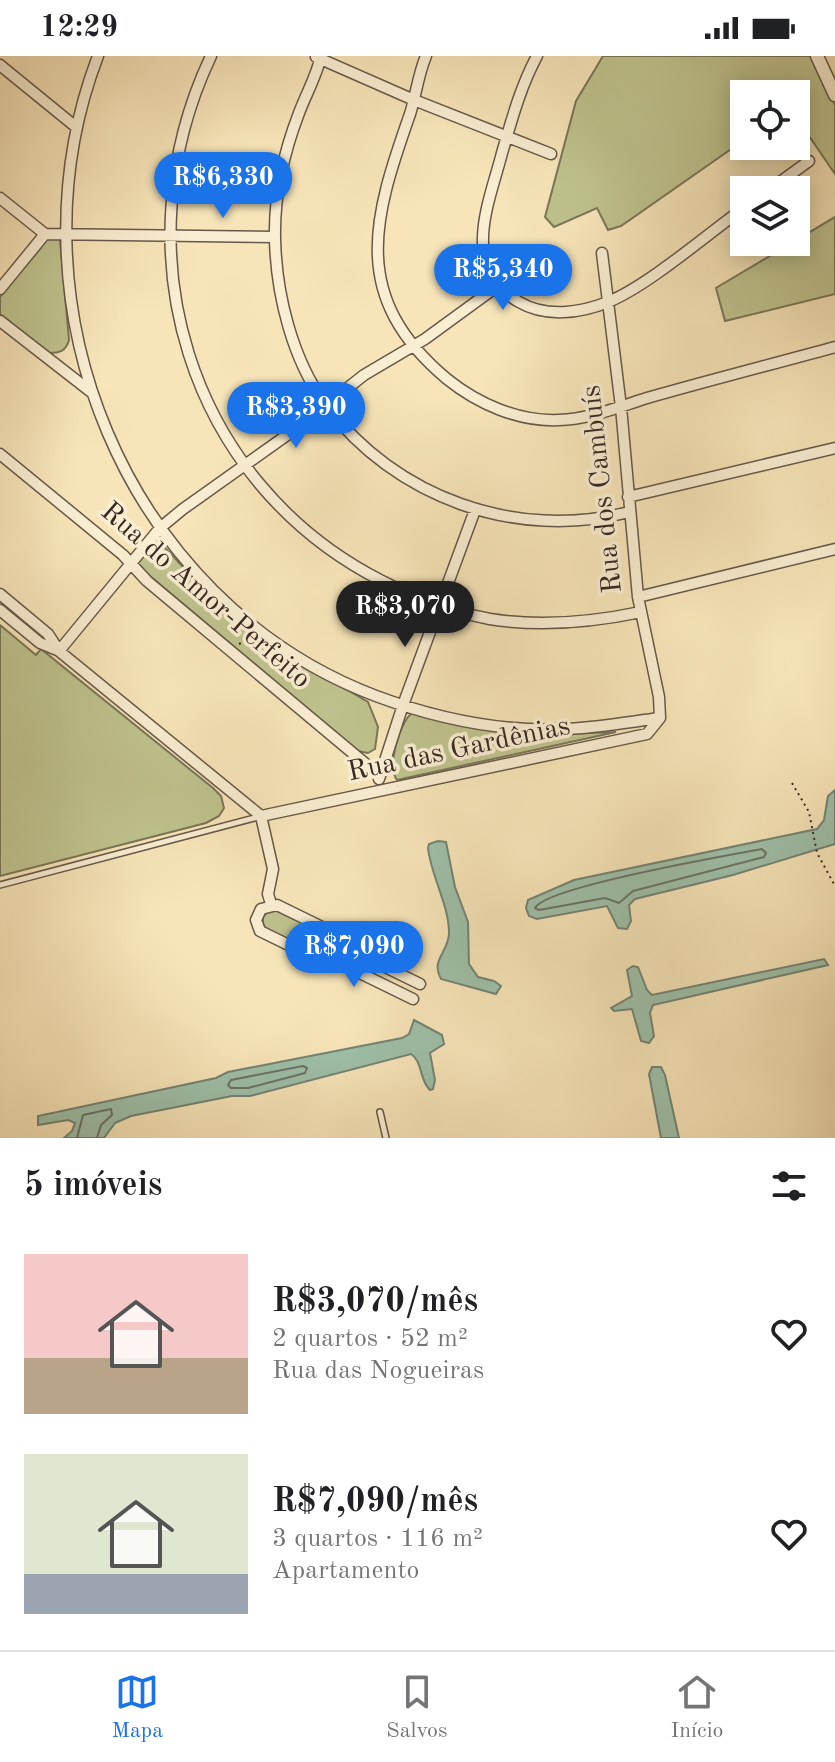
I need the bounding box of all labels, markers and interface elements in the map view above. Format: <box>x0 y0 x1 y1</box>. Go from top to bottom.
text: 12:29 <box>40 13 118 43</box>
map controls <box>730 80 810 256</box>
button: locate <box>730 80 810 160</box>
pin: R$6,330 <box>149 152 297 220</box>
text: R$6,330 <box>172 165 274 191</box>
button: layers <box>730 176 810 256</box>
pin: R$5,340 <box>429 244 577 312</box>
text: R$5,340 <box>452 257 554 283</box>
pin: R$3,390 <box>222 382 370 450</box>
street label: Rua dos Cambuís <box>578 384 628 594</box>
text: R$3,390 <box>245 395 347 421</box>
street label: Rua do Amor-Perfeito <box>95 498 315 694</box>
pin: R$3,070 <box>331 581 479 649</box>
text: R$3,070 <box>354 594 456 620</box>
street label: Rua das Gardênias <box>345 713 573 787</box>
pin: R$7,090 <box>280 921 428 989</box>
text: R$7,090 <box>303 934 405 960</box>
icon: filters <box>767 1164 811 1208</box>
text: 5 imóveis <box>24 1169 162 1203</box>
text: R$3,070/mês <box>272 1285 478 1319</box>
icon: home <box>88 1286 184 1382</box>
icon: heart <box>767 1312 811 1356</box>
text: 2 quartos · 52 m² <box>272 1326 468 1352</box>
text: Rua das Nogueiras <box>272 1358 484 1384</box>
text: R$7,090/mês <box>272 1485 478 1519</box>
icon: home <box>88 1486 184 1582</box>
icon: heart <box>767 1512 811 1556</box>
text: 3 quartos · 116 m² <box>272 1526 483 1552</box>
text: Apartamento <box>272 1558 419 1584</box>
tab: Mapa <box>111 1670 163 1745</box>
tab: Salvos <box>386 1670 448 1745</box>
tab: Início <box>671 1670 723 1745</box>

